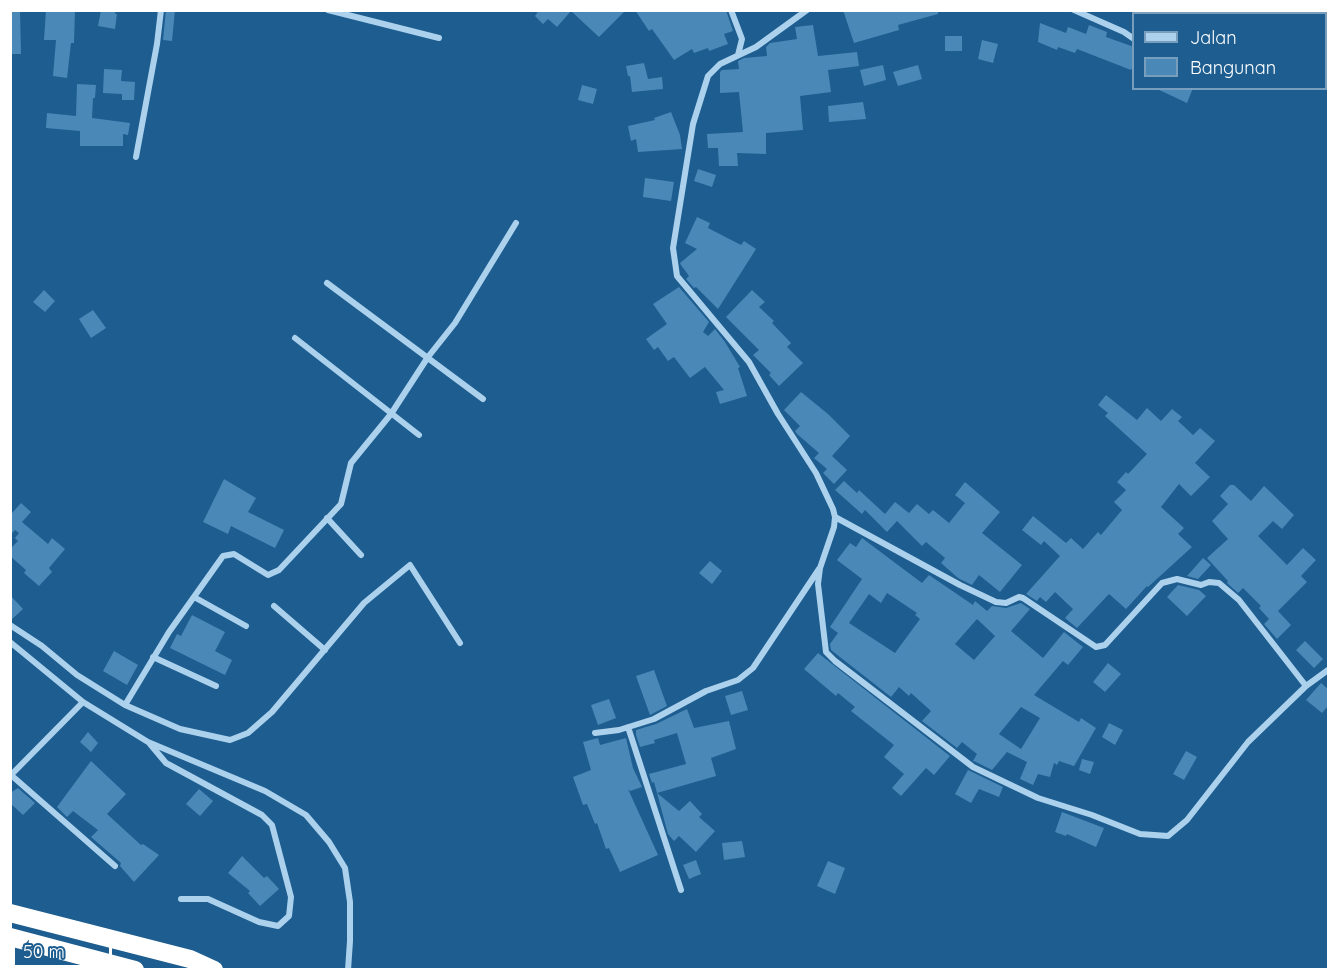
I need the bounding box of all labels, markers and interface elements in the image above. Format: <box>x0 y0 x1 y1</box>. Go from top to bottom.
legend <box>1132 12 1327 90</box>
text: Jalan <box>1190 26 1237 49</box>
text: Bangunan <box>1190 56 1276 79</box>
scale bar <box>15 929 116 967</box>
text: 50 m <box>23 940 65 963</box>

